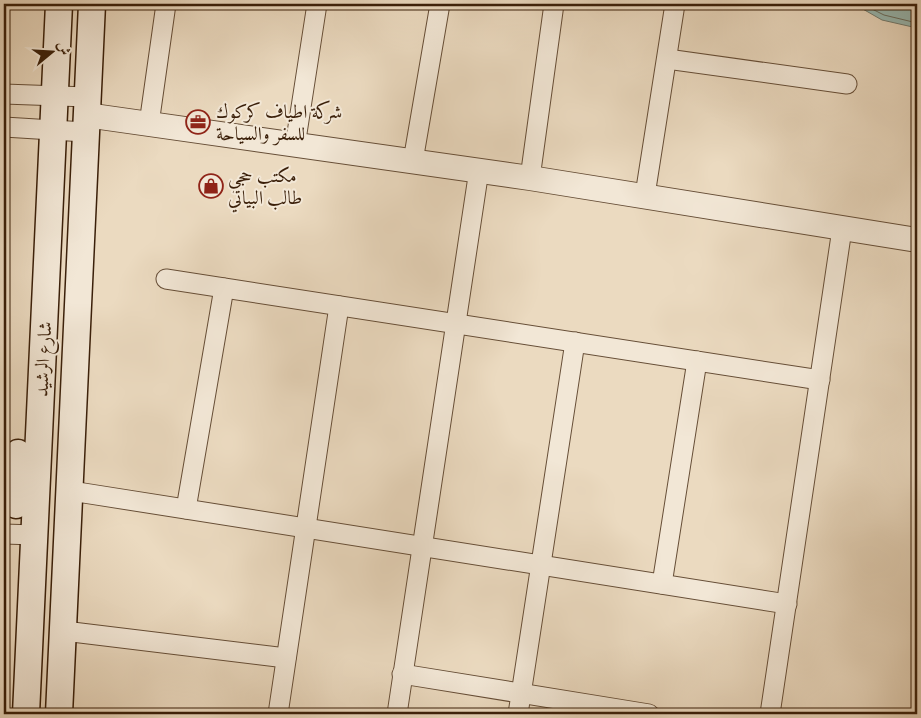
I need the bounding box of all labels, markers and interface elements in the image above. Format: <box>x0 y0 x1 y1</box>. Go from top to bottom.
north arrow <box>28 28 78 78</box>
text: ش <box>54 39 74 57</box>
place label: شركة اطياف كركوك للسفر والسياحة <box>216 100 342 146</box>
office icon: شركة اطياف كركوك للسفر والسياحة <box>185 109 211 135</box>
place label: مكتب حجي طالب البياتي <box>228 164 302 213</box>
shop icon: مكتب حجي طالب البياتي <box>198 173 224 199</box>
street label: شارع الرشيد <box>30 321 60 397</box>

